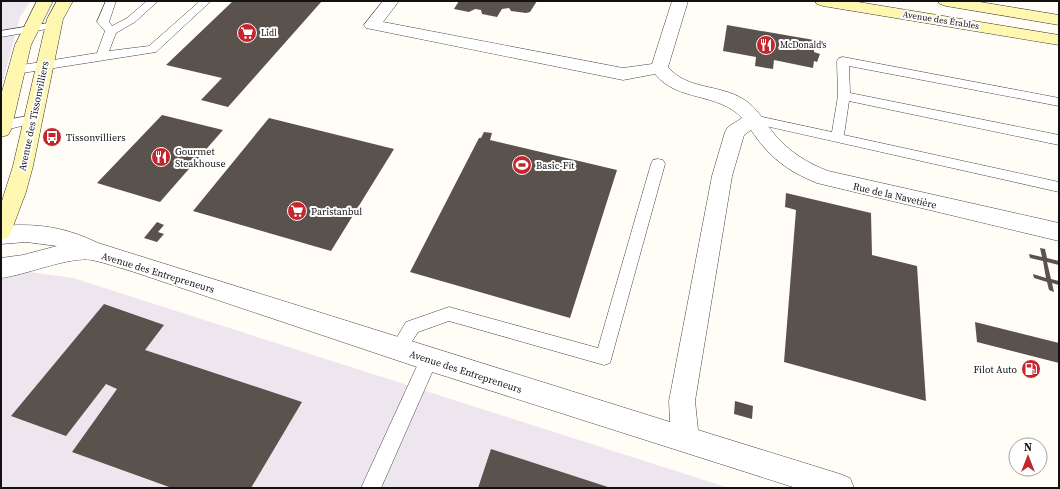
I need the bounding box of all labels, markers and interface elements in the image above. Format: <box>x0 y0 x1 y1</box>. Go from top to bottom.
street label: Avenue des Érables <box>902 8 980 32</box>
supermarket icon: Lidl <box>236 22 258 44</box>
place label: Lidl <box>261 27 277 39</box>
restaurant icon: McDonald's <box>755 34 777 56</box>
place label: McDonald's <box>780 39 827 51</box>
street label: Avenue des Tissonvilliers <box>15 60 51 172</box>
bus stop icon: Tissonvilliers <box>41 126 63 148</box>
place label: Tissonvilliers <box>66 131 126 144</box>
place label: Gourmet Steakhouse <box>175 145 226 170</box>
restaurant icon: Gourmet Steakhouse <box>150 146 172 168</box>
sports icon: Basic-Fit <box>511 154 533 176</box>
place label: Basic-Fit <box>536 159 575 172</box>
street label: Rue de la Navetière <box>852 180 938 211</box>
supermarket icon: Paristanbul <box>286 200 308 222</box>
place label: Paristanbul <box>311 205 362 218</box>
street label: Avenue des Entrepreneurs <box>100 249 216 296</box>
street label: Avenue des Entrepreneurs <box>408 347 524 396</box>
fuel station icon: Filot Auto <box>1020 358 1042 380</box>
place label: Filot Auto <box>973 363 1017 376</box>
north arrow <box>1008 437 1048 477</box>
text: N <box>1024 440 1032 455</box>

